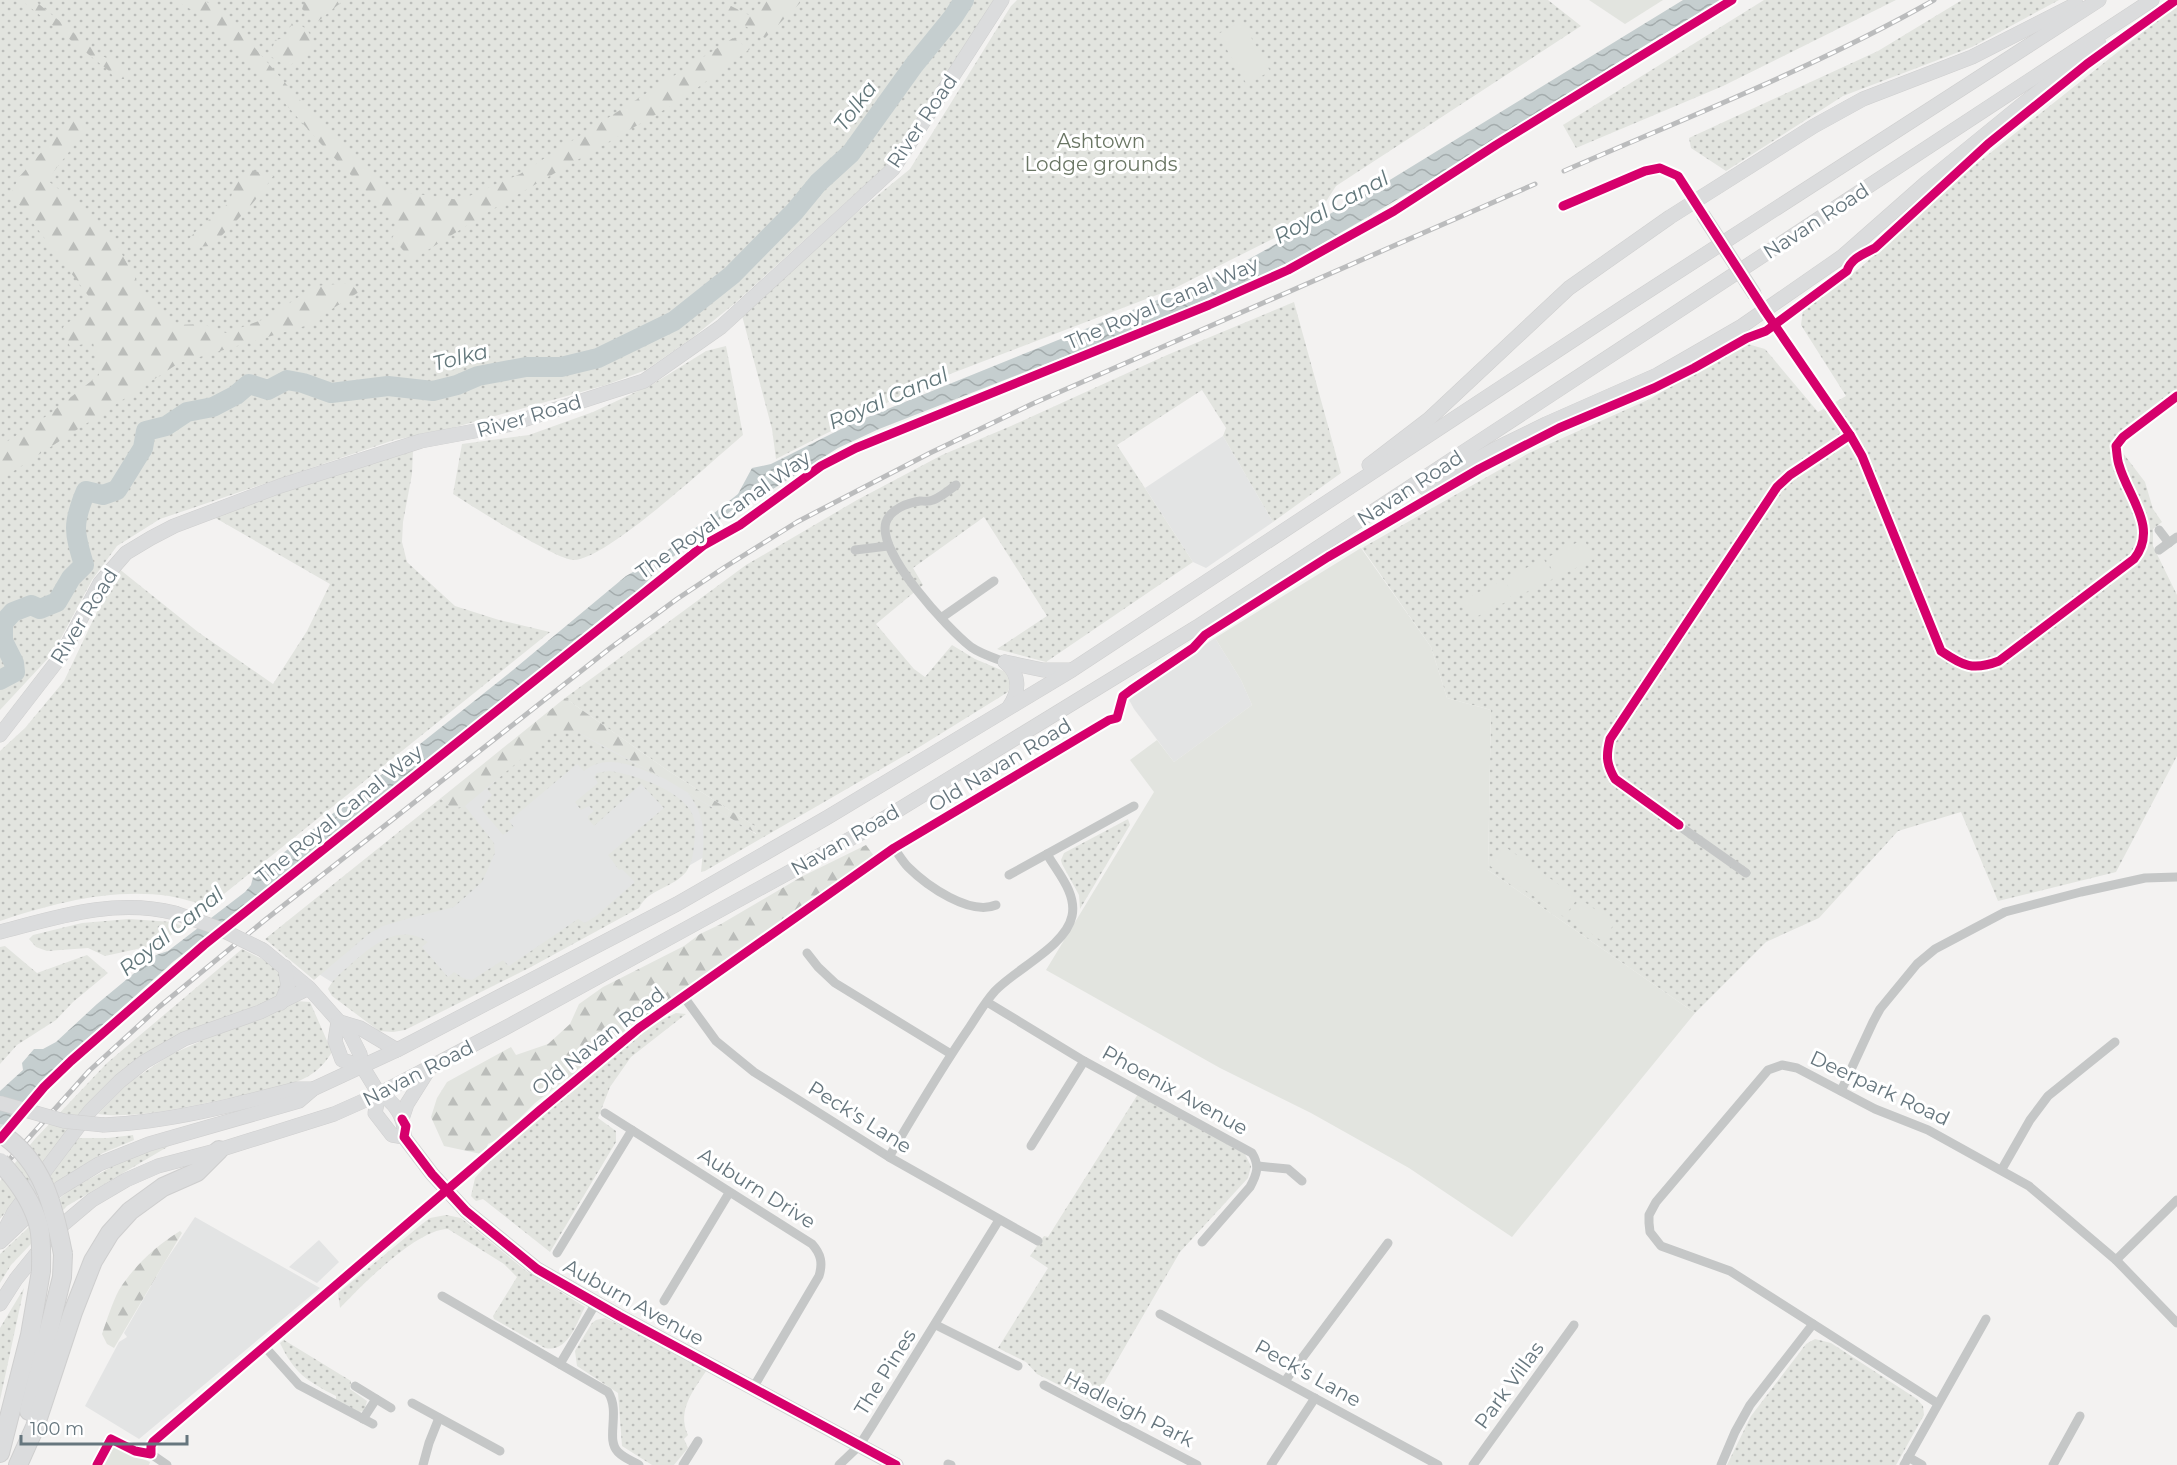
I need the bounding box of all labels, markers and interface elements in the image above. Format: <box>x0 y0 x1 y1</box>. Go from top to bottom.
street label: River Road <box>882 70 962 172</box>
water label: Tolka <box>828 76 882 136</box>
park label: Ashtown Lodge grounds <box>1024 129 1178 176</box>
water label: Royal Canal <box>1269 165 1393 249</box>
street label: Navan Road <box>1759 178 1873 264</box>
street label: The Royal Canal Way <box>1062 251 1262 354</box>
water label: Tolka <box>430 338 490 376</box>
water label: Royal Canal <box>824 361 952 434</box>
street label: River Road <box>474 390 584 442</box>
street label: Navan Road <box>1353 445 1467 531</box>
street label: The Royal Canal Way <box>631 446 815 584</box>
street label: River Road <box>45 564 123 668</box>
street label: Old Navan Road <box>924 713 1076 817</box>
street label: The Royal Canal Way <box>251 739 427 888</box>
street label: Navan Road <box>787 799 903 881</box>
water label: Royal Canal <box>114 881 229 981</box>
street label: Old Navan Road <box>527 982 669 1100</box>
street label: Navan Road <box>359 1035 477 1111</box>
street label: Phoenix Avenue <box>1098 1040 1252 1140</box>
street label: Deerpark Road <box>1806 1045 1954 1131</box>
street label: Peck's Lane <box>804 1076 916 1158</box>
street label: Auburn Drive <box>694 1142 820 1234</box>
street label: Auburn Avenue <box>560 1254 708 1350</box>
street label: The Pines <box>849 1324 921 1420</box>
street label: Peck's Lane <box>1251 1334 1365 1412</box>
street label: Park Villas <box>1469 1336 1549 1433</box>
street label: Hadleigh Park <box>1060 1366 1198 1452</box>
scale bar <box>21 1408 188 1446</box>
text: 100 m <box>30 1418 84 1440</box>

